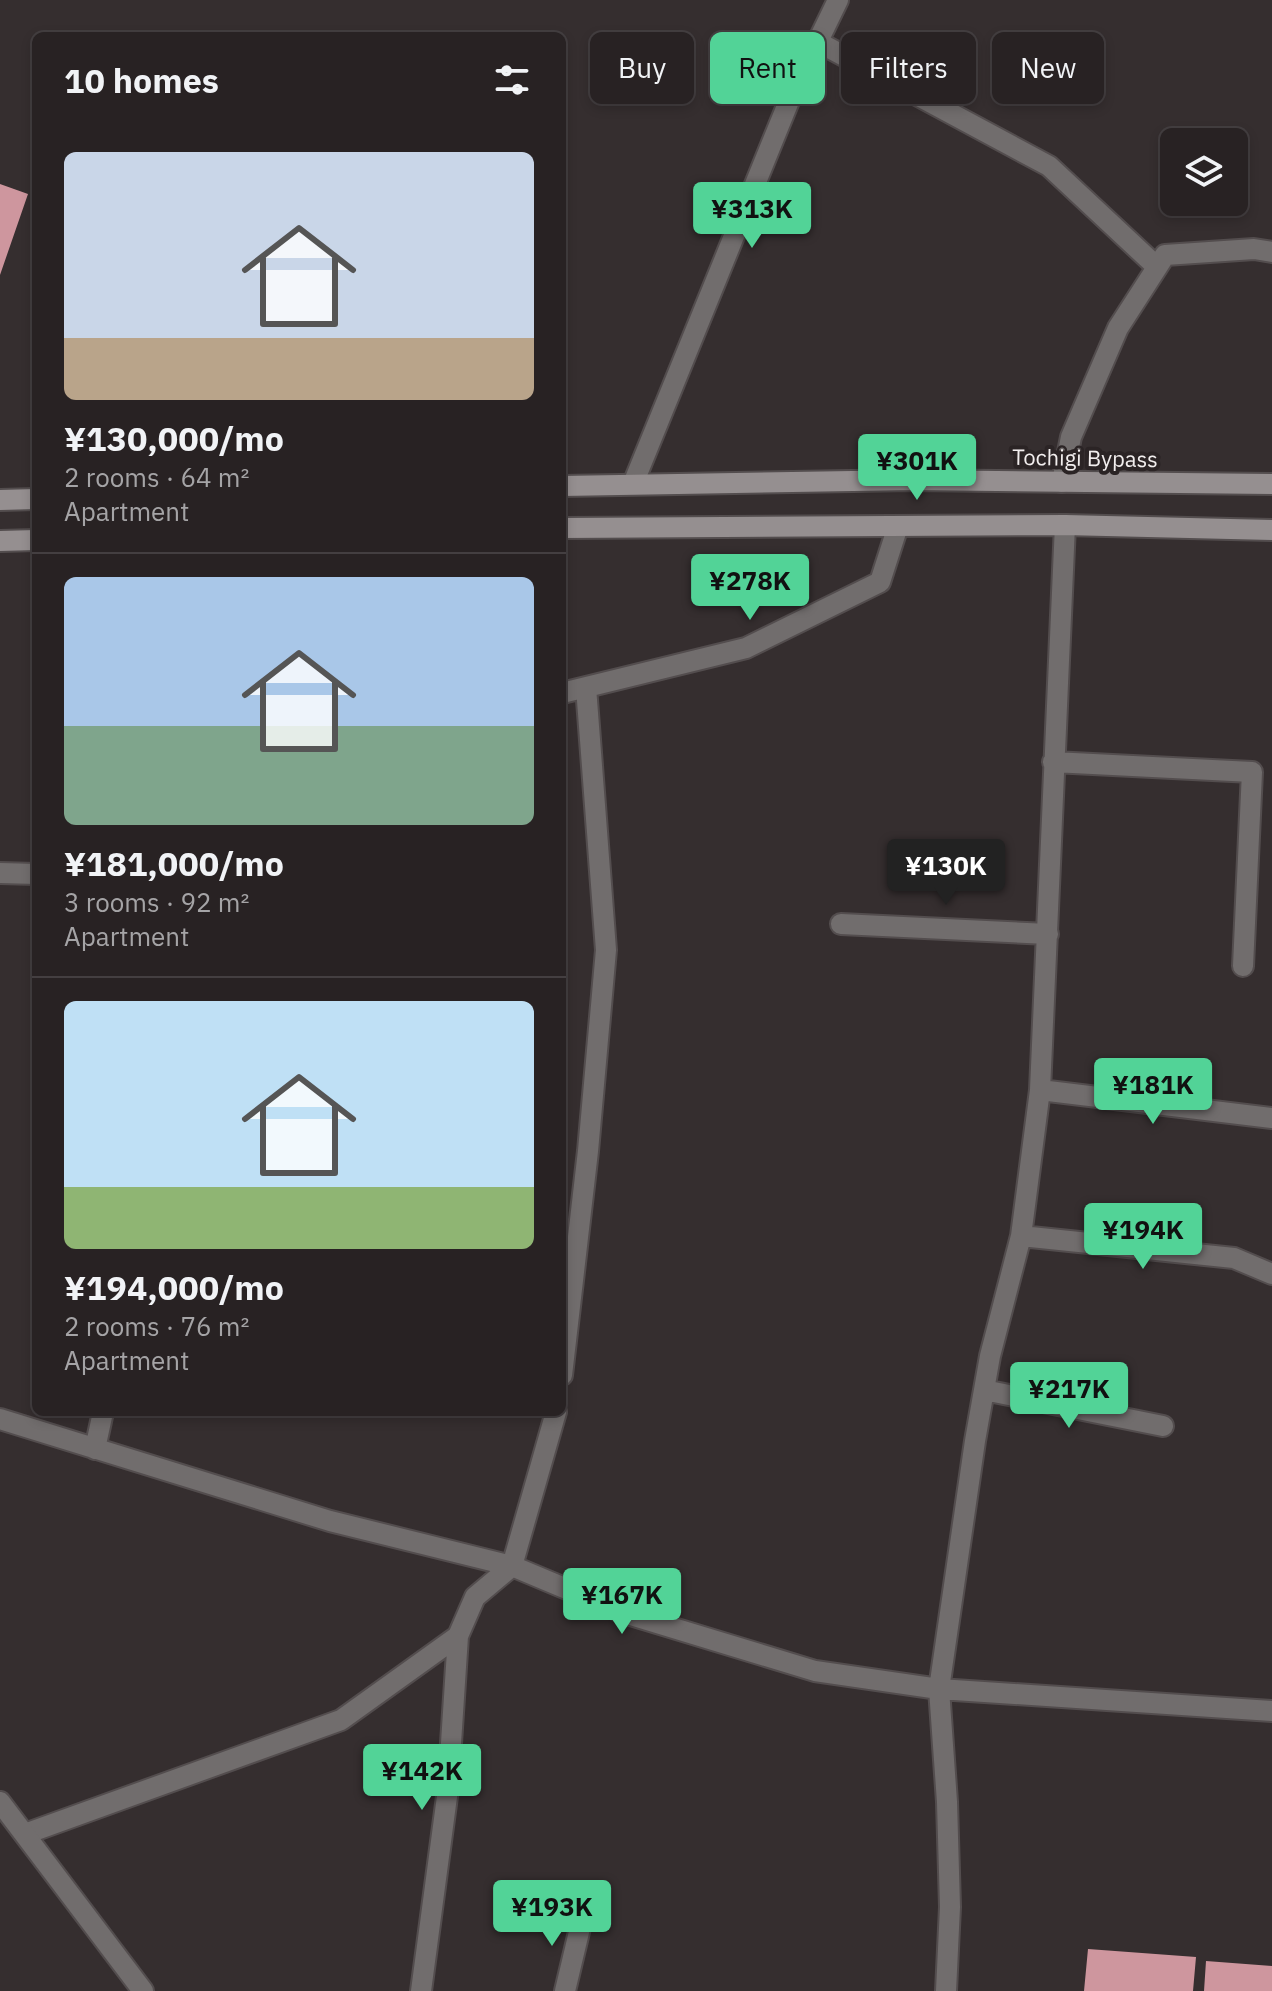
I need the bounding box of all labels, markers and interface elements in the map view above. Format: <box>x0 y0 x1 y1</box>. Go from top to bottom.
chip: Buy <box>590 32 694 104</box>
chip: Rent <box>710 32 825 104</box>
chip: Filters <box>841 32 976 104</box>
chip: New <box>992 32 1104 104</box>
text: 10 homes <box>64 58 219 102</box>
icon: filters <box>490 58 534 102</box>
map controls <box>1160 128 1248 216</box>
button: layers <box>1160 128 1248 216</box>
pin: ¥313K <box>696 182 808 250</box>
text: ¥313K <box>711 191 793 225</box>
icon: home <box>227 204 371 348</box>
text: ¥130,000/mo <box>64 416 284 460</box>
pin: ¥301K <box>861 434 973 502</box>
street label: Tochigi Bypass <box>1012 442 1158 473</box>
text: ¥301K <box>876 443 958 477</box>
text: 2 rooms · 64 m² <box>64 460 249 494</box>
text: Apartment <box>64 494 189 528</box>
pin: ¥278K <box>694 554 806 622</box>
text: ¥278K <box>709 563 791 597</box>
icon: home <box>227 629 371 773</box>
pin: ¥130K <box>890 839 1002 907</box>
text: ¥181,000/mo <box>64 841 284 885</box>
text: ¥130K <box>905 848 987 882</box>
text: 3 rooms · 92 m² <box>64 885 249 919</box>
text: Apartment <box>64 919 189 953</box>
icon: home <box>227 1053 371 1197</box>
pin: ¥181K <box>1097 1058 1209 1126</box>
text: ¥181K <box>1112 1067 1194 1101</box>
pin: ¥194K <box>1087 1203 1199 1271</box>
text: ¥194K <box>1102 1212 1184 1246</box>
text: ¥194,000/mo <box>64 1265 284 1309</box>
text: 2 rooms · 76 m² <box>64 1309 249 1343</box>
text: Apartment <box>64 1343 189 1377</box>
pin: ¥217K <box>1013 1362 1125 1430</box>
text: ¥217K <box>1028 1371 1110 1405</box>
pin: ¥167K <box>566 1568 678 1636</box>
text: ¥167K <box>581 1577 663 1611</box>
pin: ¥142K <box>366 1744 478 1812</box>
text: ¥142K <box>381 1753 463 1787</box>
pin: ¥193K <box>496 1880 608 1948</box>
text: ¥193K <box>511 1889 593 1923</box>

